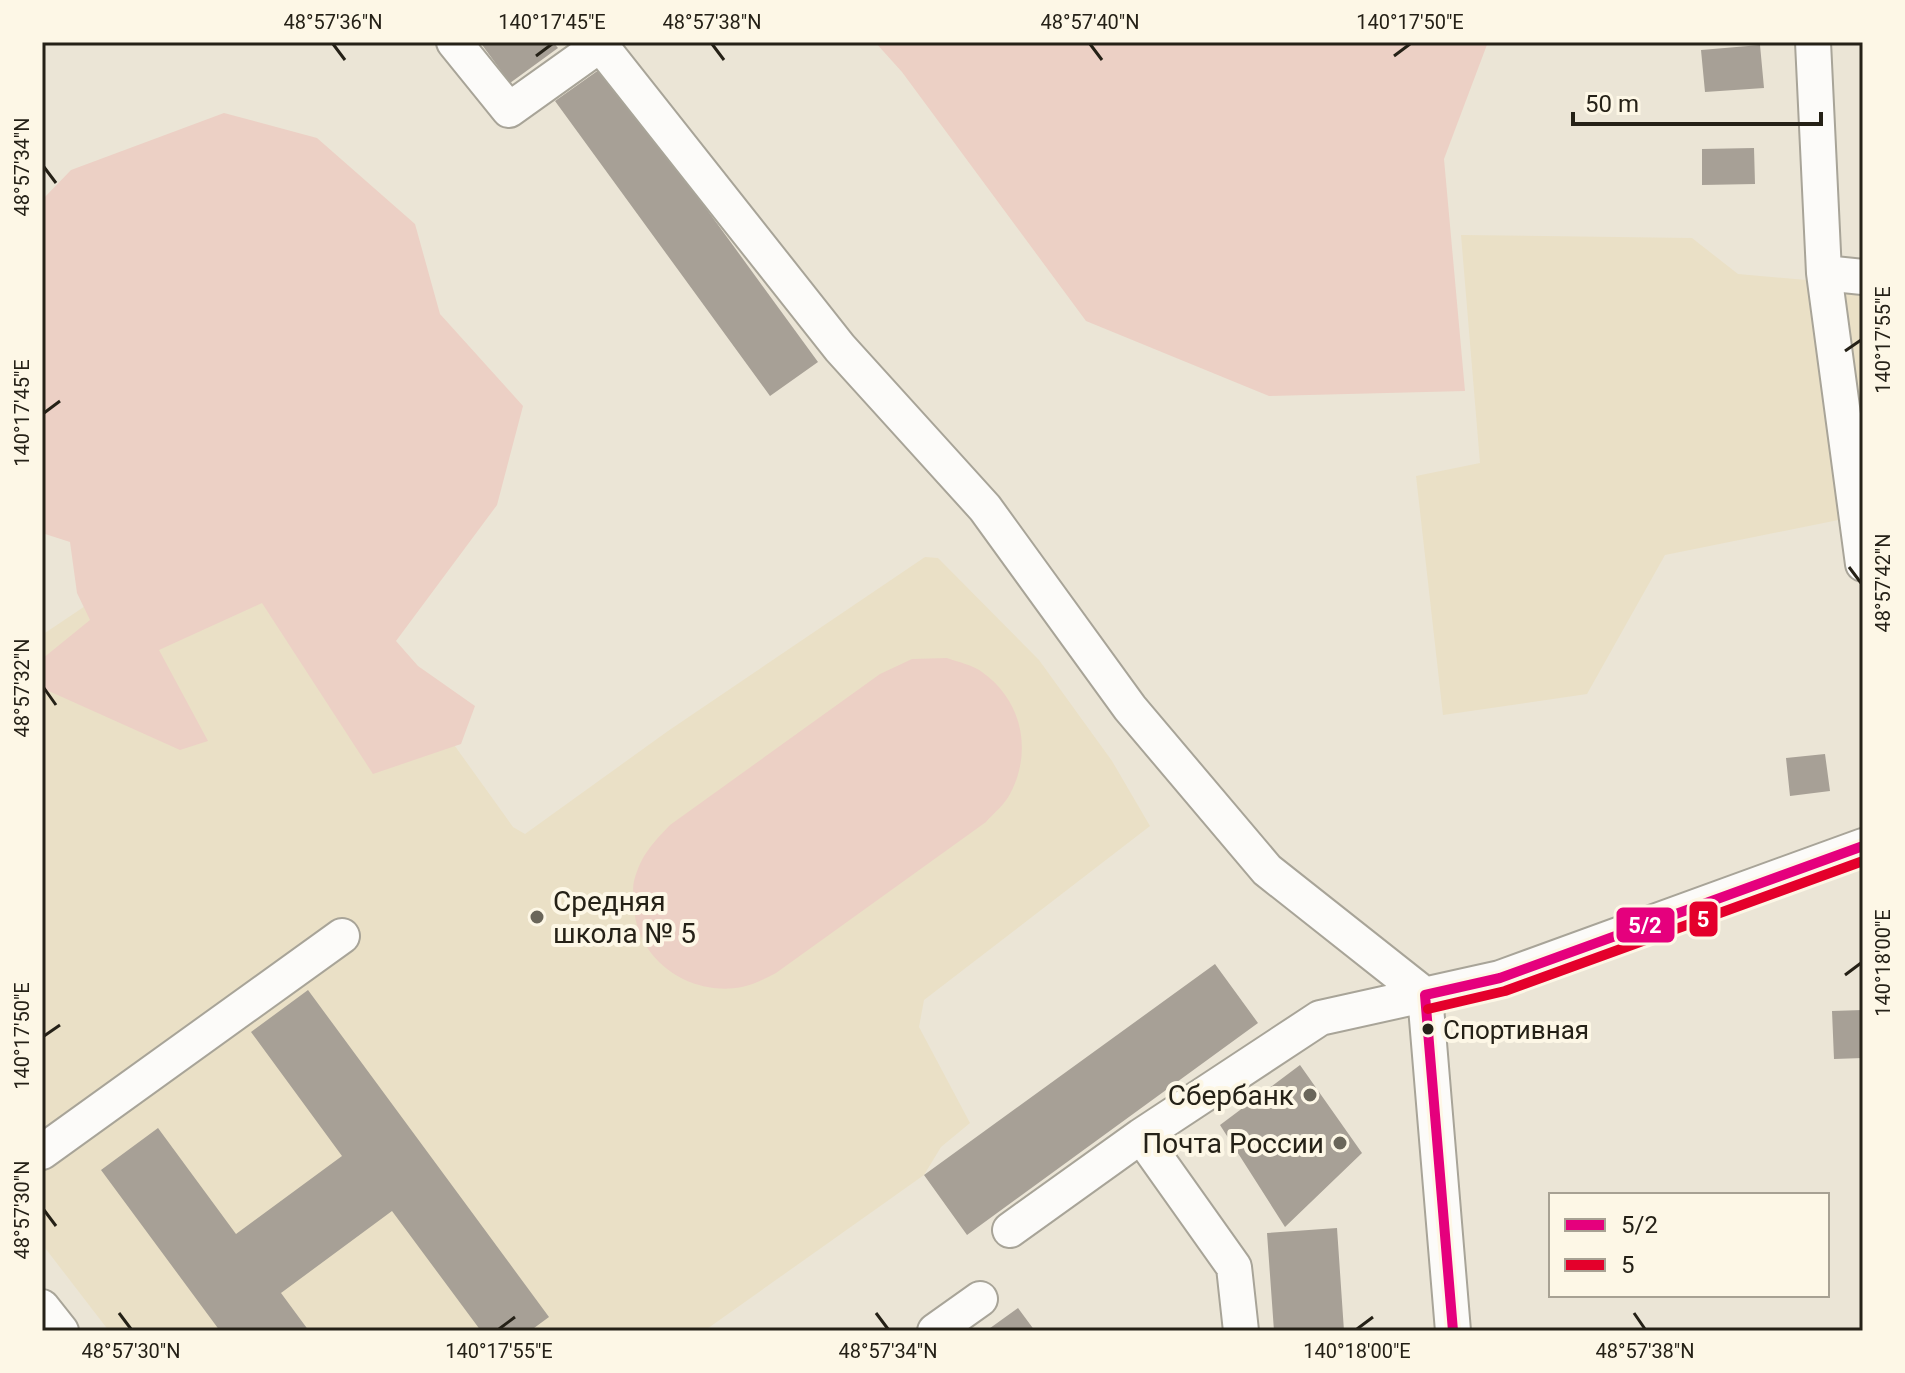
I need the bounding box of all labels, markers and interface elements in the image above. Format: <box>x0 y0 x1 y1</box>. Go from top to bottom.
text: 48°57'36"N <box>283 10 383 34</box>
text: 140°17'45"E <box>498 10 606 34</box>
text: 48°57'38"N <box>662 10 762 34</box>
text: 48°57'40"N <box>1040 10 1140 34</box>
text: 140°17'50"E <box>1356 10 1464 34</box>
scale bar <box>1573 76 1821 126</box>
text: 50 m <box>1585 90 1639 118</box>
text: 48°57'34"N <box>10 117 34 217</box>
text: 140°17'55"E <box>1871 286 1895 394</box>
text: 140°17'45"E <box>10 359 34 467</box>
text: 48°57'42"N <box>1871 533 1895 633</box>
text: 48°57'32"N <box>10 638 34 738</box>
place label: Средняя школа № 5 <box>553 885 696 950</box>
line badge: 5 <box>1688 900 1719 938</box>
line badge: 5/2 <box>1615 906 1676 944</box>
text: 5 <box>1697 907 1709 932</box>
marker: Средняя школа № 5 <box>528 908 546 926</box>
text: 140°18'00"E <box>1871 909 1895 1017</box>
text: 5/2 <box>1628 913 1662 938</box>
text: 140°17'50"E <box>10 982 34 1090</box>
place label: Спортивная <box>1443 1015 1589 1045</box>
marker: Спортивная <box>1420 1021 1436 1037</box>
place label: Сбербанк <box>1168 1079 1294 1112</box>
marker: Сбербанк <box>1301 1086 1319 1104</box>
place label: Почта России <box>1142 1127 1324 1160</box>
marker: Почта России <box>1331 1134 1349 1152</box>
text: 48°57'30"N <box>10 1160 34 1260</box>
legend <box>1549 1193 1829 1297</box>
text: 5/2 <box>1621 1211 1658 1239</box>
text: 5 <box>1621 1251 1635 1279</box>
text: 48°57'30"N <box>81 1339 181 1363</box>
text: 140°17'55"E <box>445 1339 553 1363</box>
text: 48°57'34"N <box>838 1339 938 1363</box>
text: 140°18'00"E <box>1303 1339 1411 1363</box>
text: 48°57'38"N <box>1595 1339 1695 1363</box>

